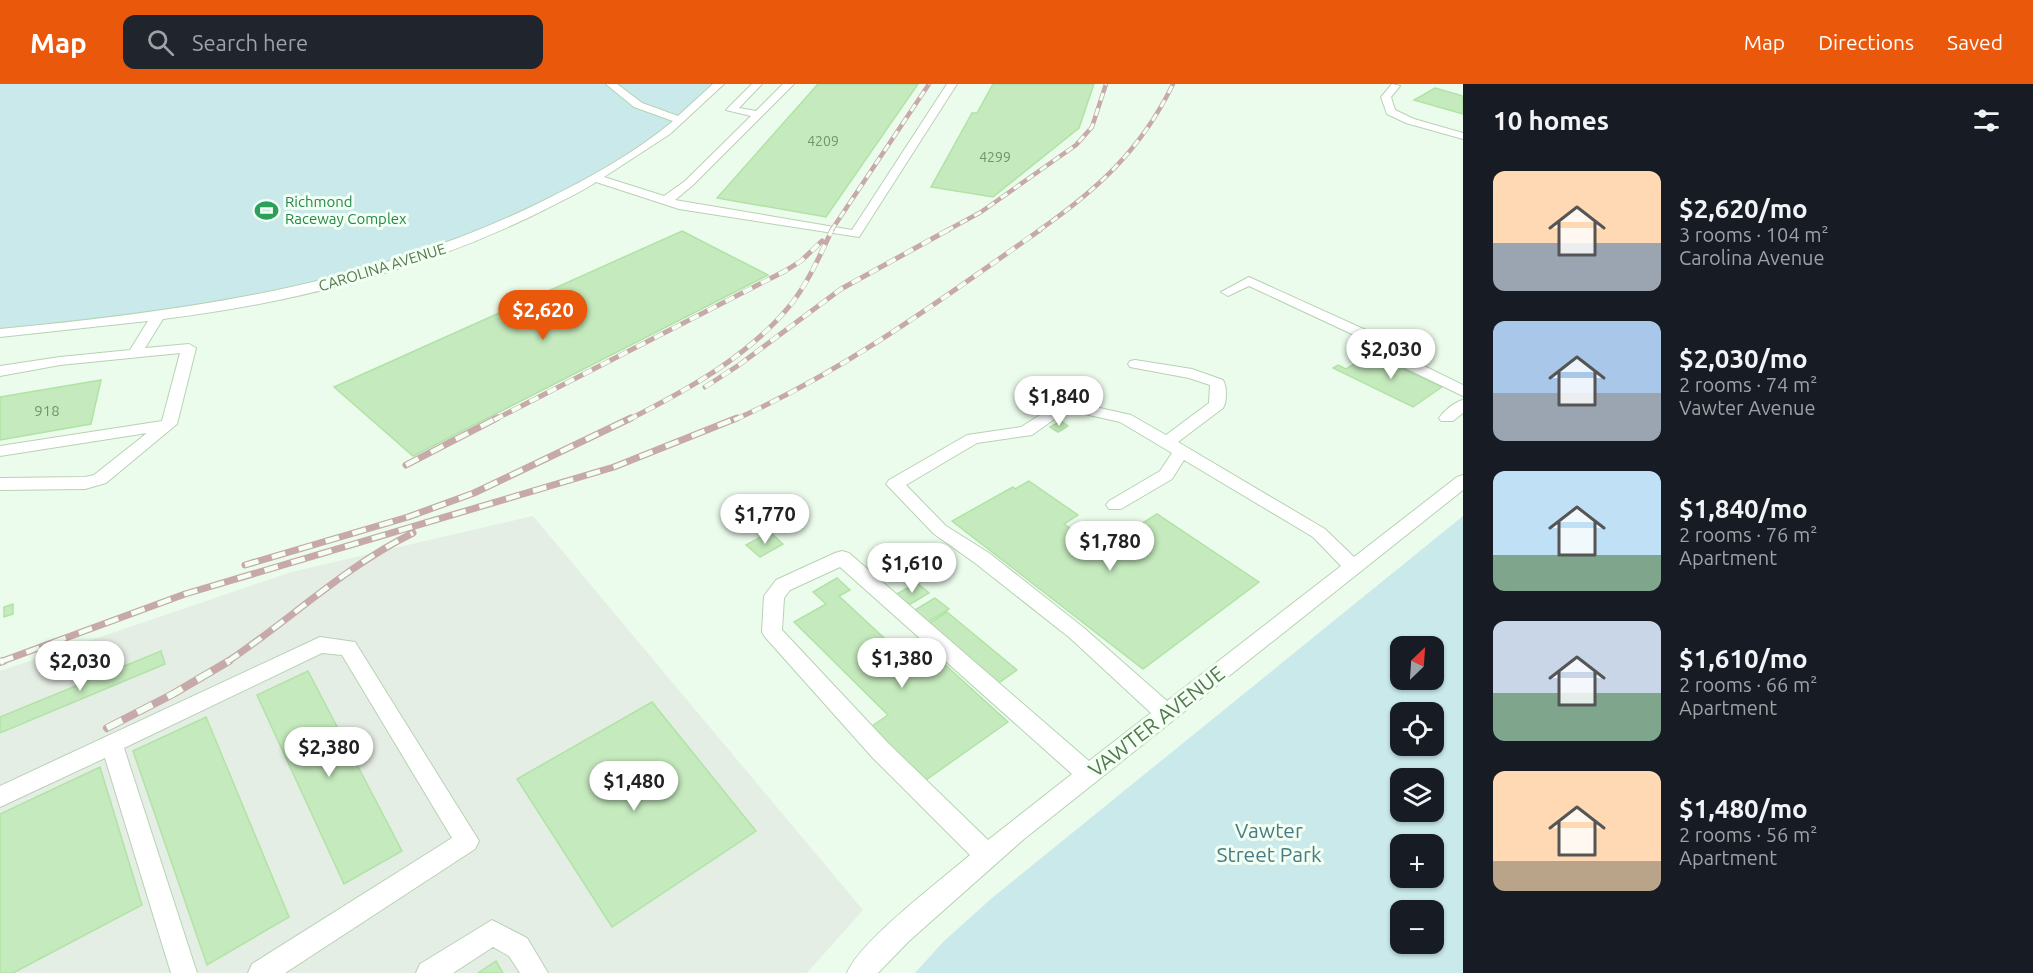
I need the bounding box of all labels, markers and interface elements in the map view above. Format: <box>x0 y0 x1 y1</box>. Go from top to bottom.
search box <box>123 15 543 69</box>
icon: search <box>144 26 177 59</box>
text: Map <box>30 27 87 58</box>
text: Search here <box>192 30 308 55</box>
text: Map <box>1744 30 1785 54</box>
text: Directions <box>1818 30 1914 54</box>
text: Saved <box>1947 30 2003 54</box>
icon: filters <box>1970 104 2003 137</box>
text: 10 homes <box>1493 106 1609 135</box>
house number: 4209 <box>807 133 839 149</box>
house number: 4299 <box>979 149 1011 165</box>
place label: Richmond Raceway Complex <box>285 193 407 227</box>
text: $2,620/mo <box>1679 194 1808 223</box>
icon: home <box>1541 195 1613 267</box>
sports icon: Richmond Raceway Complex <box>254 197 280 223</box>
text: 3 rooms · 104 m² <box>1679 223 1829 246</box>
street label: CAROLINA AVENUE <box>316 240 448 294</box>
text: Carolina Avenue <box>1679 246 1825 269</box>
pin: $2,620 <box>494 290 592 341</box>
text: $2,620 <box>512 298 574 321</box>
pin: $2,030 <box>1342 329 1440 380</box>
text: $2,030 <box>1360 337 1422 360</box>
text: $2,030/mo <box>1679 344 1808 373</box>
icon: home <box>1541 345 1613 417</box>
text: 2 rooms · 74 m² <box>1679 373 1817 396</box>
pin: $1,840 <box>1010 376 1108 427</box>
text: $1,840 <box>1028 384 1090 407</box>
text: Vawter Avenue <box>1679 396 1816 419</box>
house number: 918 <box>34 402 60 419</box>
pin: $1,770 <box>716 494 814 545</box>
text: $1,840/mo <box>1679 494 1808 523</box>
icon: home <box>1541 495 1613 567</box>
text: $1,770 <box>734 502 796 525</box>
pin: $1,780 <box>1061 521 1159 572</box>
text: 2 rooms · 76 m² <box>1679 523 1817 546</box>
text: $1,780 <box>1079 529 1141 552</box>
pin: $1,610 <box>863 543 961 594</box>
text: Apartment <box>1679 546 1777 569</box>
text: $1,610 <box>881 551 943 574</box>
north arrow <box>1390 636 1444 690</box>
map controls <box>1390 636 1444 954</box>
pin: $1,380 <box>853 638 951 689</box>
pin: $2,030 <box>31 641 129 692</box>
text: $1,610/mo <box>1679 644 1808 673</box>
icon: home <box>1541 645 1613 717</box>
text: $1,380 <box>871 646 933 669</box>
text: $2,030 <box>49 649 111 672</box>
street label: VAWTER AVENUE <box>1083 661 1229 781</box>
text: 2 rooms · 66 m² <box>1679 673 1817 696</box>
text: Apartment <box>1679 696 1777 719</box>
button: locate <box>1390 702 1444 756</box>
pin: $2,380 <box>280 727 378 778</box>
text: $2,380 <box>298 735 360 758</box>
pin: $1,480 <box>585 761 683 812</box>
button: layers <box>1390 768 1444 822</box>
text: $1,480 <box>603 769 665 792</box>
text: $1,480/mo <box>1679 794 1808 823</box>
icon: home <box>1541 795 1613 867</box>
park label: Vawter Street Park <box>1216 818 1322 866</box>
text: 2 rooms · 56 m² <box>1679 823 1817 846</box>
button: + <box>1390 834 1444 888</box>
text: Apartment <box>1679 846 1777 869</box>
button: − <box>1390 900 1444 954</box>

